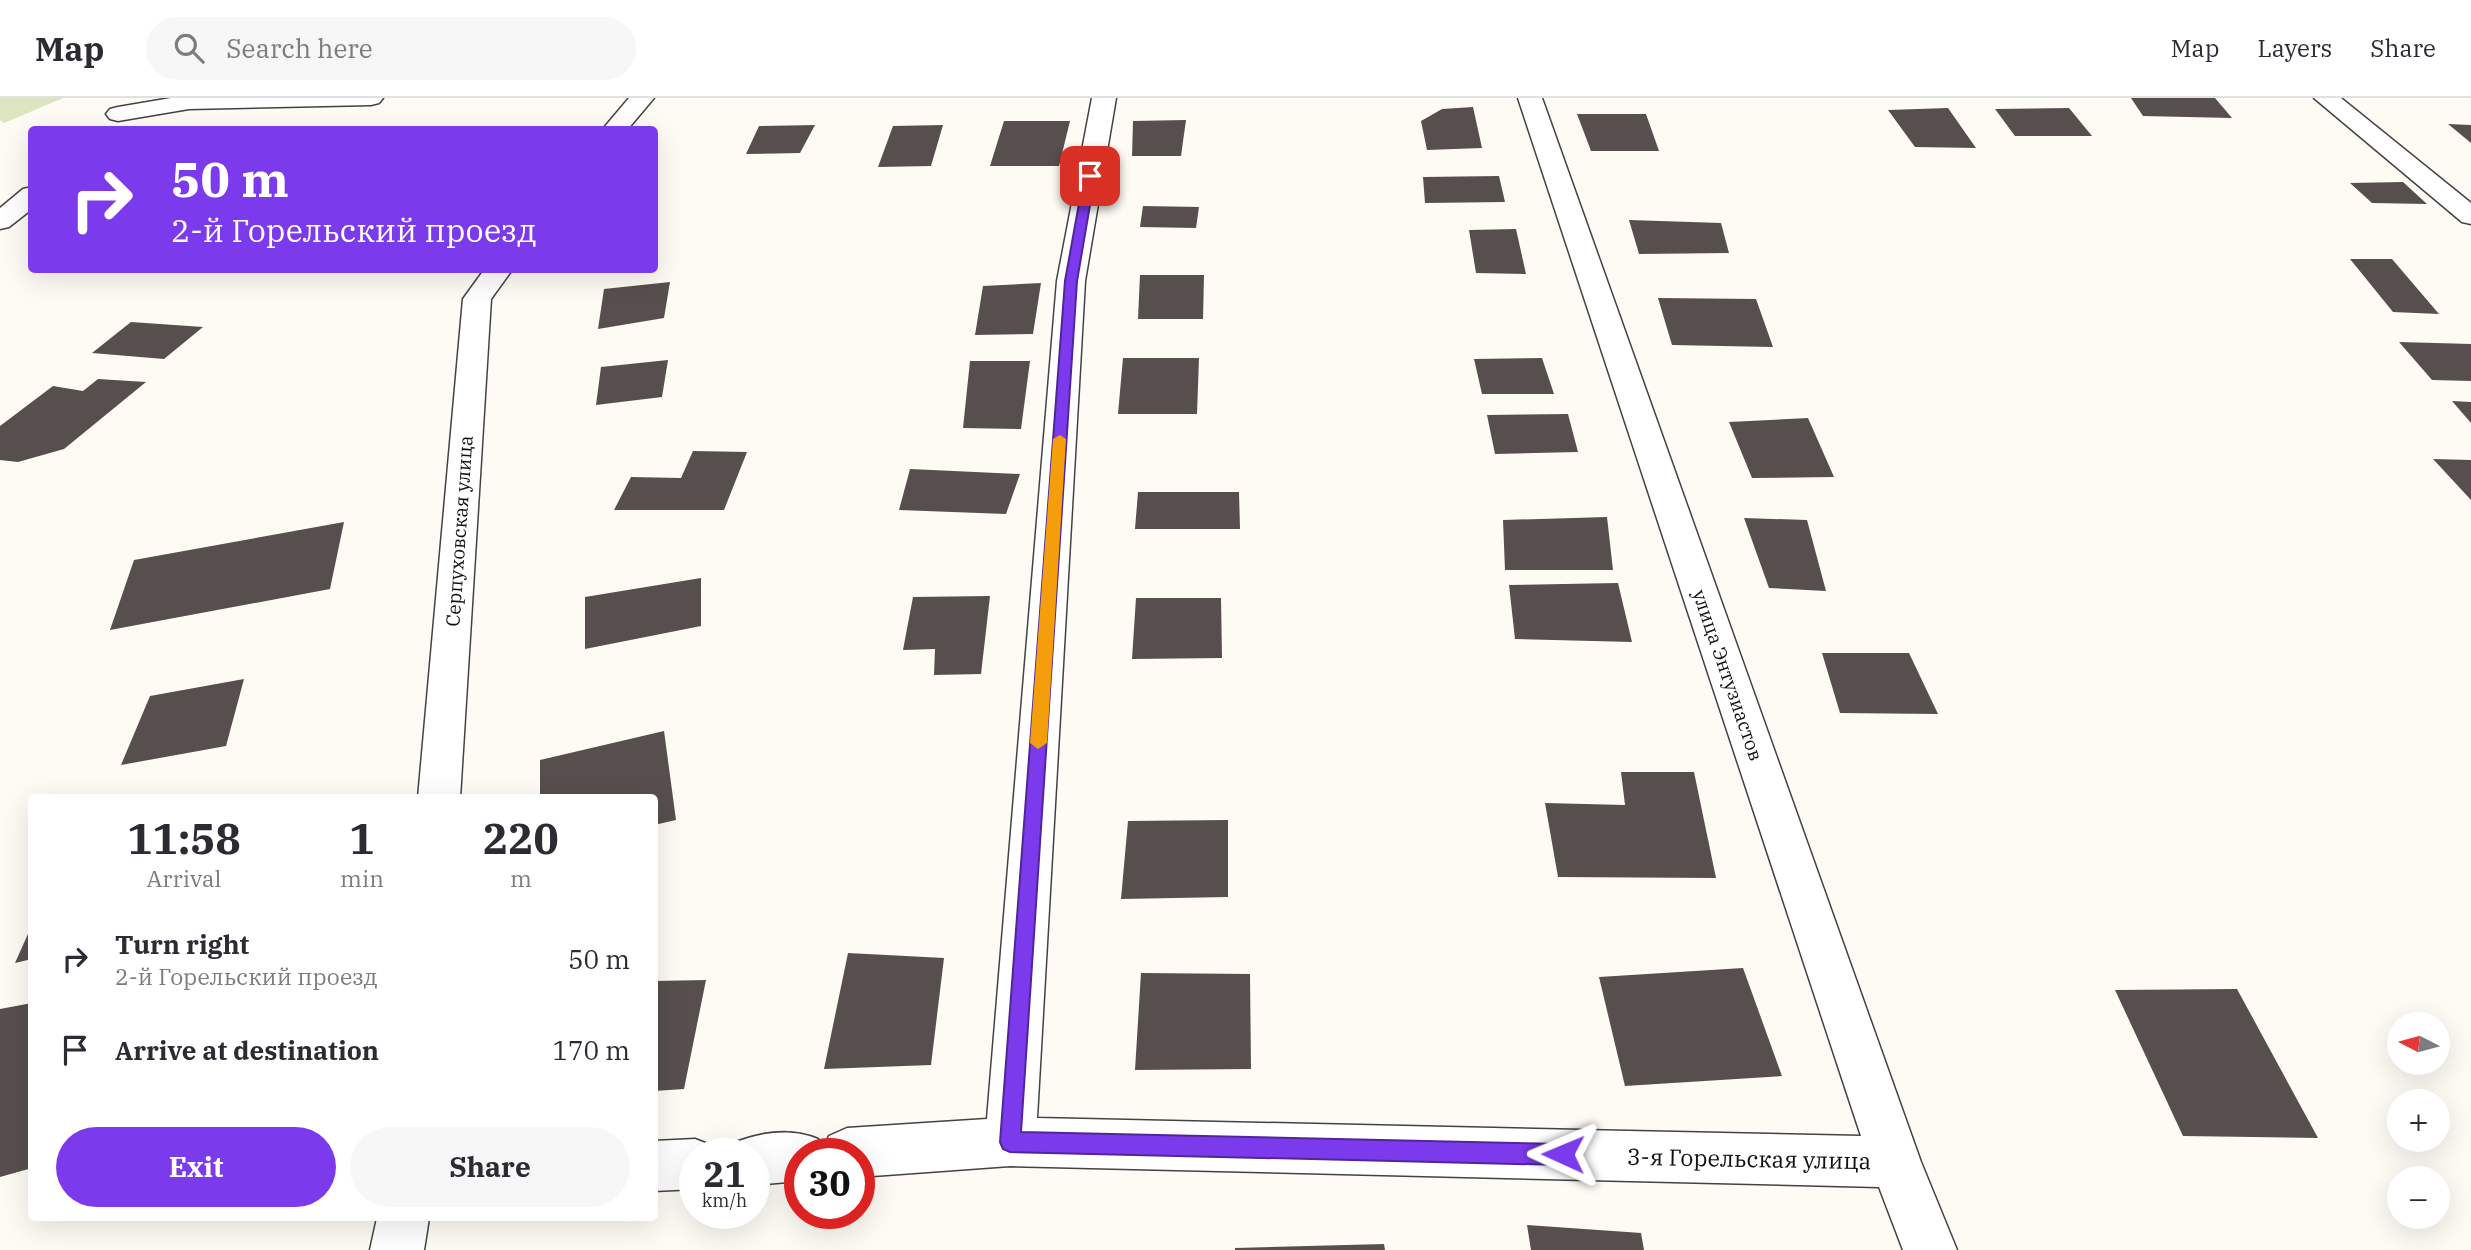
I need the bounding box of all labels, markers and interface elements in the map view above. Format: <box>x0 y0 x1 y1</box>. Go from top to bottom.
search box <box>146 17 636 80</box>
text: Map <box>35 27 104 70</box>
icon: search <box>170 29 208 67</box>
text: Search here <box>226 31 373 65</box>
text: Map <box>2171 32 2219 64</box>
text: Layers <box>2257 32 2332 64</box>
text: Share <box>2370 32 2436 64</box>
pin <box>1060 146 1120 206</box>
text: 50 m <box>171 147 289 210</box>
icon: right <box>56 154 147 245</box>
icon: arrive <box>1071 157 1109 195</box>
text: 2-й Горельский проезд <box>171 209 536 251</box>
street label: Серпуховская улица <box>440 435 478 627</box>
street label: улица Энтузиастов <box>1687 586 1769 764</box>
text: 11:58 <box>127 811 241 866</box>
text: 1 <box>349 811 375 866</box>
text: 220 <box>483 811 559 866</box>
text: Arrival <box>147 863 221 893</box>
text: min <box>340 863 384 893</box>
text: m <box>510 863 532 893</box>
text: Turn right <box>115 927 249 961</box>
icon: right <box>56 940 94 978</box>
text: 50 m <box>568 942 630 976</box>
text: 2-й Горельский проезд <box>115 961 378 991</box>
north arrow <box>2387 1012 2450 1074</box>
map controls <box>2387 1012 2450 1229</box>
icon: arrive <box>56 1031 94 1069</box>
text: Arrive at destination <box>115 1033 379 1067</box>
text: 170 m <box>552 1033 630 1067</box>
button: + <box>2387 1089 2450 1152</box>
position arrow <box>1526 1117 1600 1191</box>
button: Exit <box>56 1127 336 1207</box>
button: Share <box>350 1127 630 1207</box>
speed limit sign: 30 <box>784 1138 875 1229</box>
street label: 3-я Горельская улица <box>1627 1141 1871 1175</box>
text: 21 <box>703 1151 746 1197</box>
button: − <box>2387 1166 2450 1229</box>
text: km/h <box>702 1189 747 1212</box>

